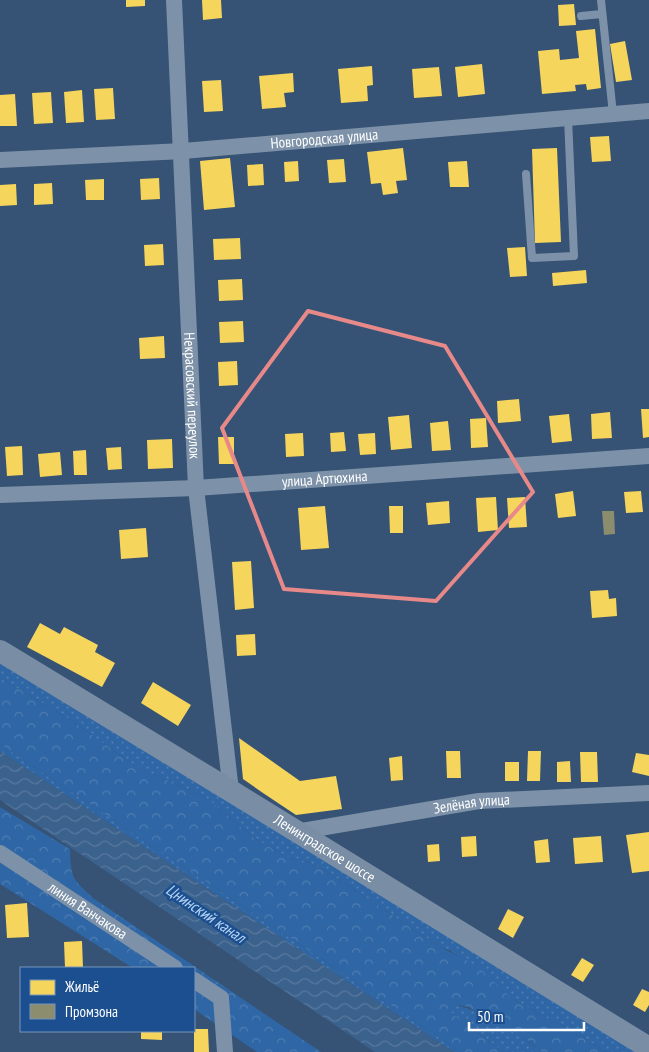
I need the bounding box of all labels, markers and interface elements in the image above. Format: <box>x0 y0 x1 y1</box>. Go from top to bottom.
street label: Новгородская улица <box>270 124 379 152</box>
street label: Некрасовский переулок <box>180 332 205 460</box>
street label: улица Артюхина <box>281 466 368 491</box>
street label: Зелёная улица <box>432 790 510 818</box>
street label: Ленинградское шоссе <box>270 809 379 887</box>
street label: линия Ванчакова <box>44 877 131 943</box>
water label: Цнинский канал <box>162 879 251 948</box>
legend <box>20 967 195 1032</box>
text: Жильё <box>64 977 99 996</box>
scale bar <box>469 1000 584 1032</box>
text: Промзона <box>65 1002 118 1021</box>
text: 50 m <box>477 1007 503 1026</box>

